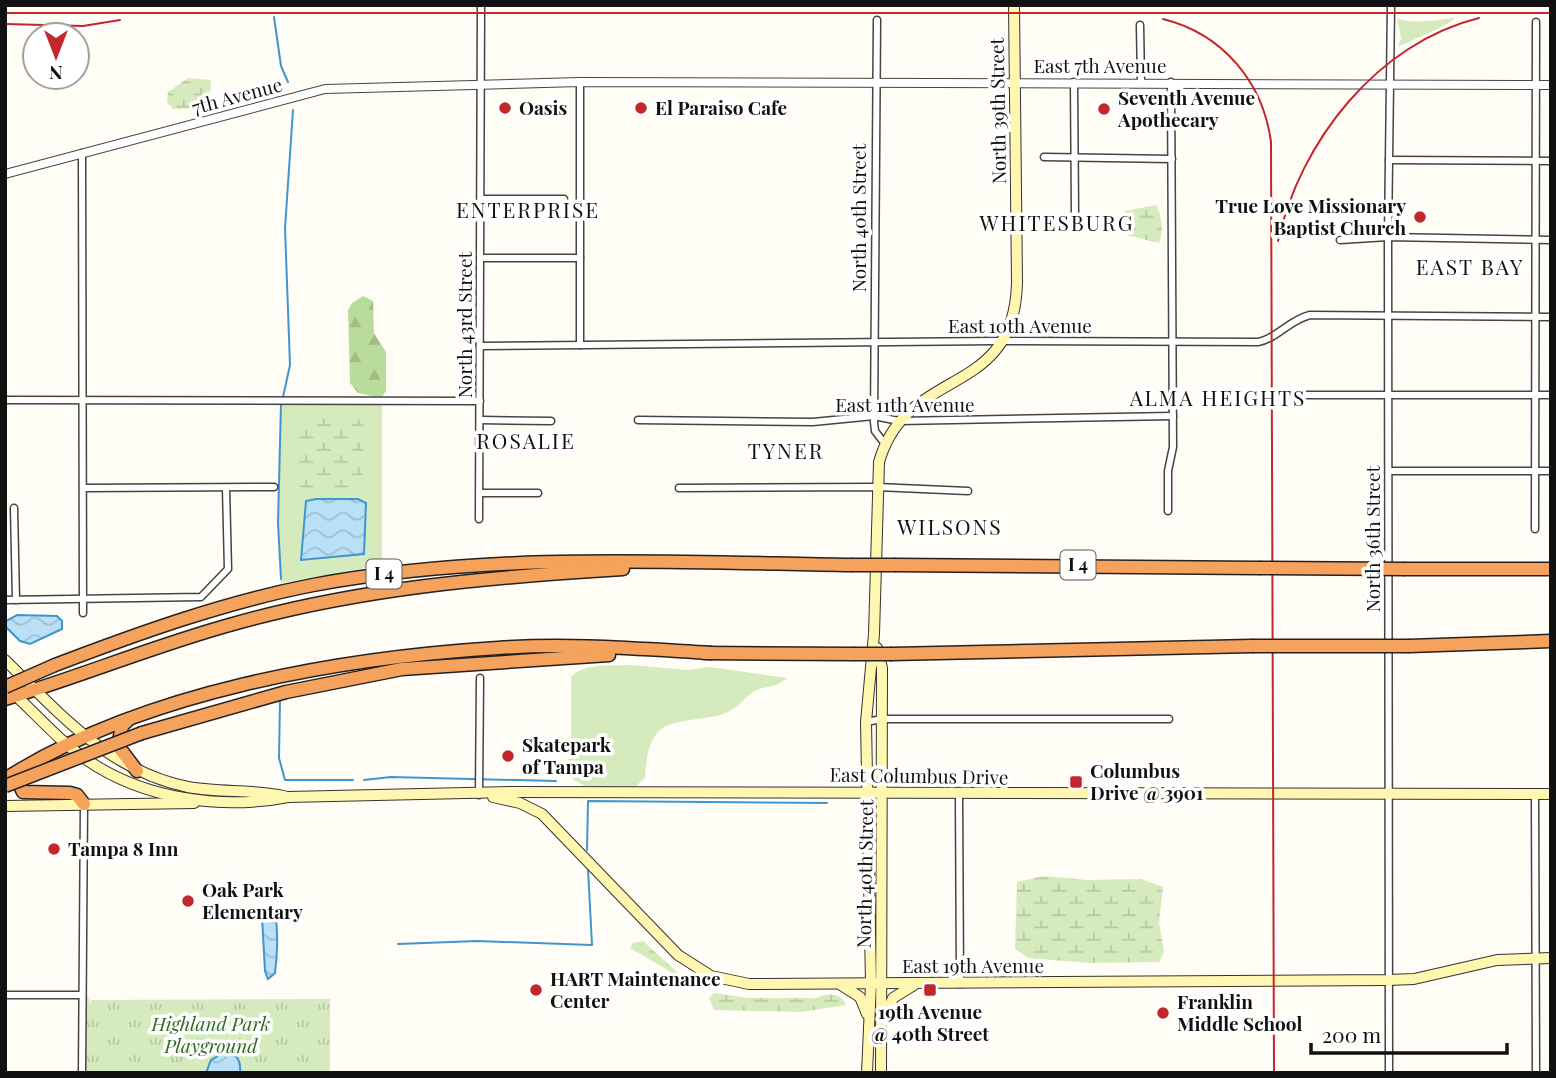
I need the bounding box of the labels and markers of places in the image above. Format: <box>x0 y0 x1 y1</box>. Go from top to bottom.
place label: Seventh Avenue Apothecary <box>1117 84 1255 132</box>
place label: Oasis <box>519 94 568 120</box>
place label: El Paraiso Cafe <box>655 94 787 120</box>
marker: Oasis <box>497 100 513 116</box>
marker: El Paraiso Cafe <box>633 100 649 116</box>
marker: Seventh Avenue Apothecary <box>1096 101 1112 117</box>
place label: True Love Missionary Baptist Church <box>1215 192 1406 240</box>
marker: True Love Missionary Baptist Church <box>1412 209 1428 225</box>
place label: Skatepark of Tampa <box>522 731 612 779</box>
marker: Skatepark of Tampa <box>500 748 516 764</box>
place label: Columbus Drive @ 3901 <box>1090 757 1203 805</box>
marker: Columbus Drive @ 3901 <box>1068 774 1084 790</box>
place label: Tampa 8 Inn <box>68 835 179 861</box>
marker: Tampa 8 Inn <box>46 841 62 857</box>
place label: Oak Park Elementary <box>202 876 303 924</box>
marker: Oak Park Elementary <box>180 893 196 909</box>
place label: HART Maintenance Center <box>550 965 721 1013</box>
marker: HART Maintenance Center <box>528 982 544 998</box>
marker: 19th Avenue @ 40th Street <box>922 982 938 998</box>
place label: Franklin Middle School <box>1177 988 1302 1036</box>
place label: 19th Avenue @ 40th Street <box>871 998 989 1046</box>
marker: Franklin Middle School <box>1155 1005 1171 1021</box>

